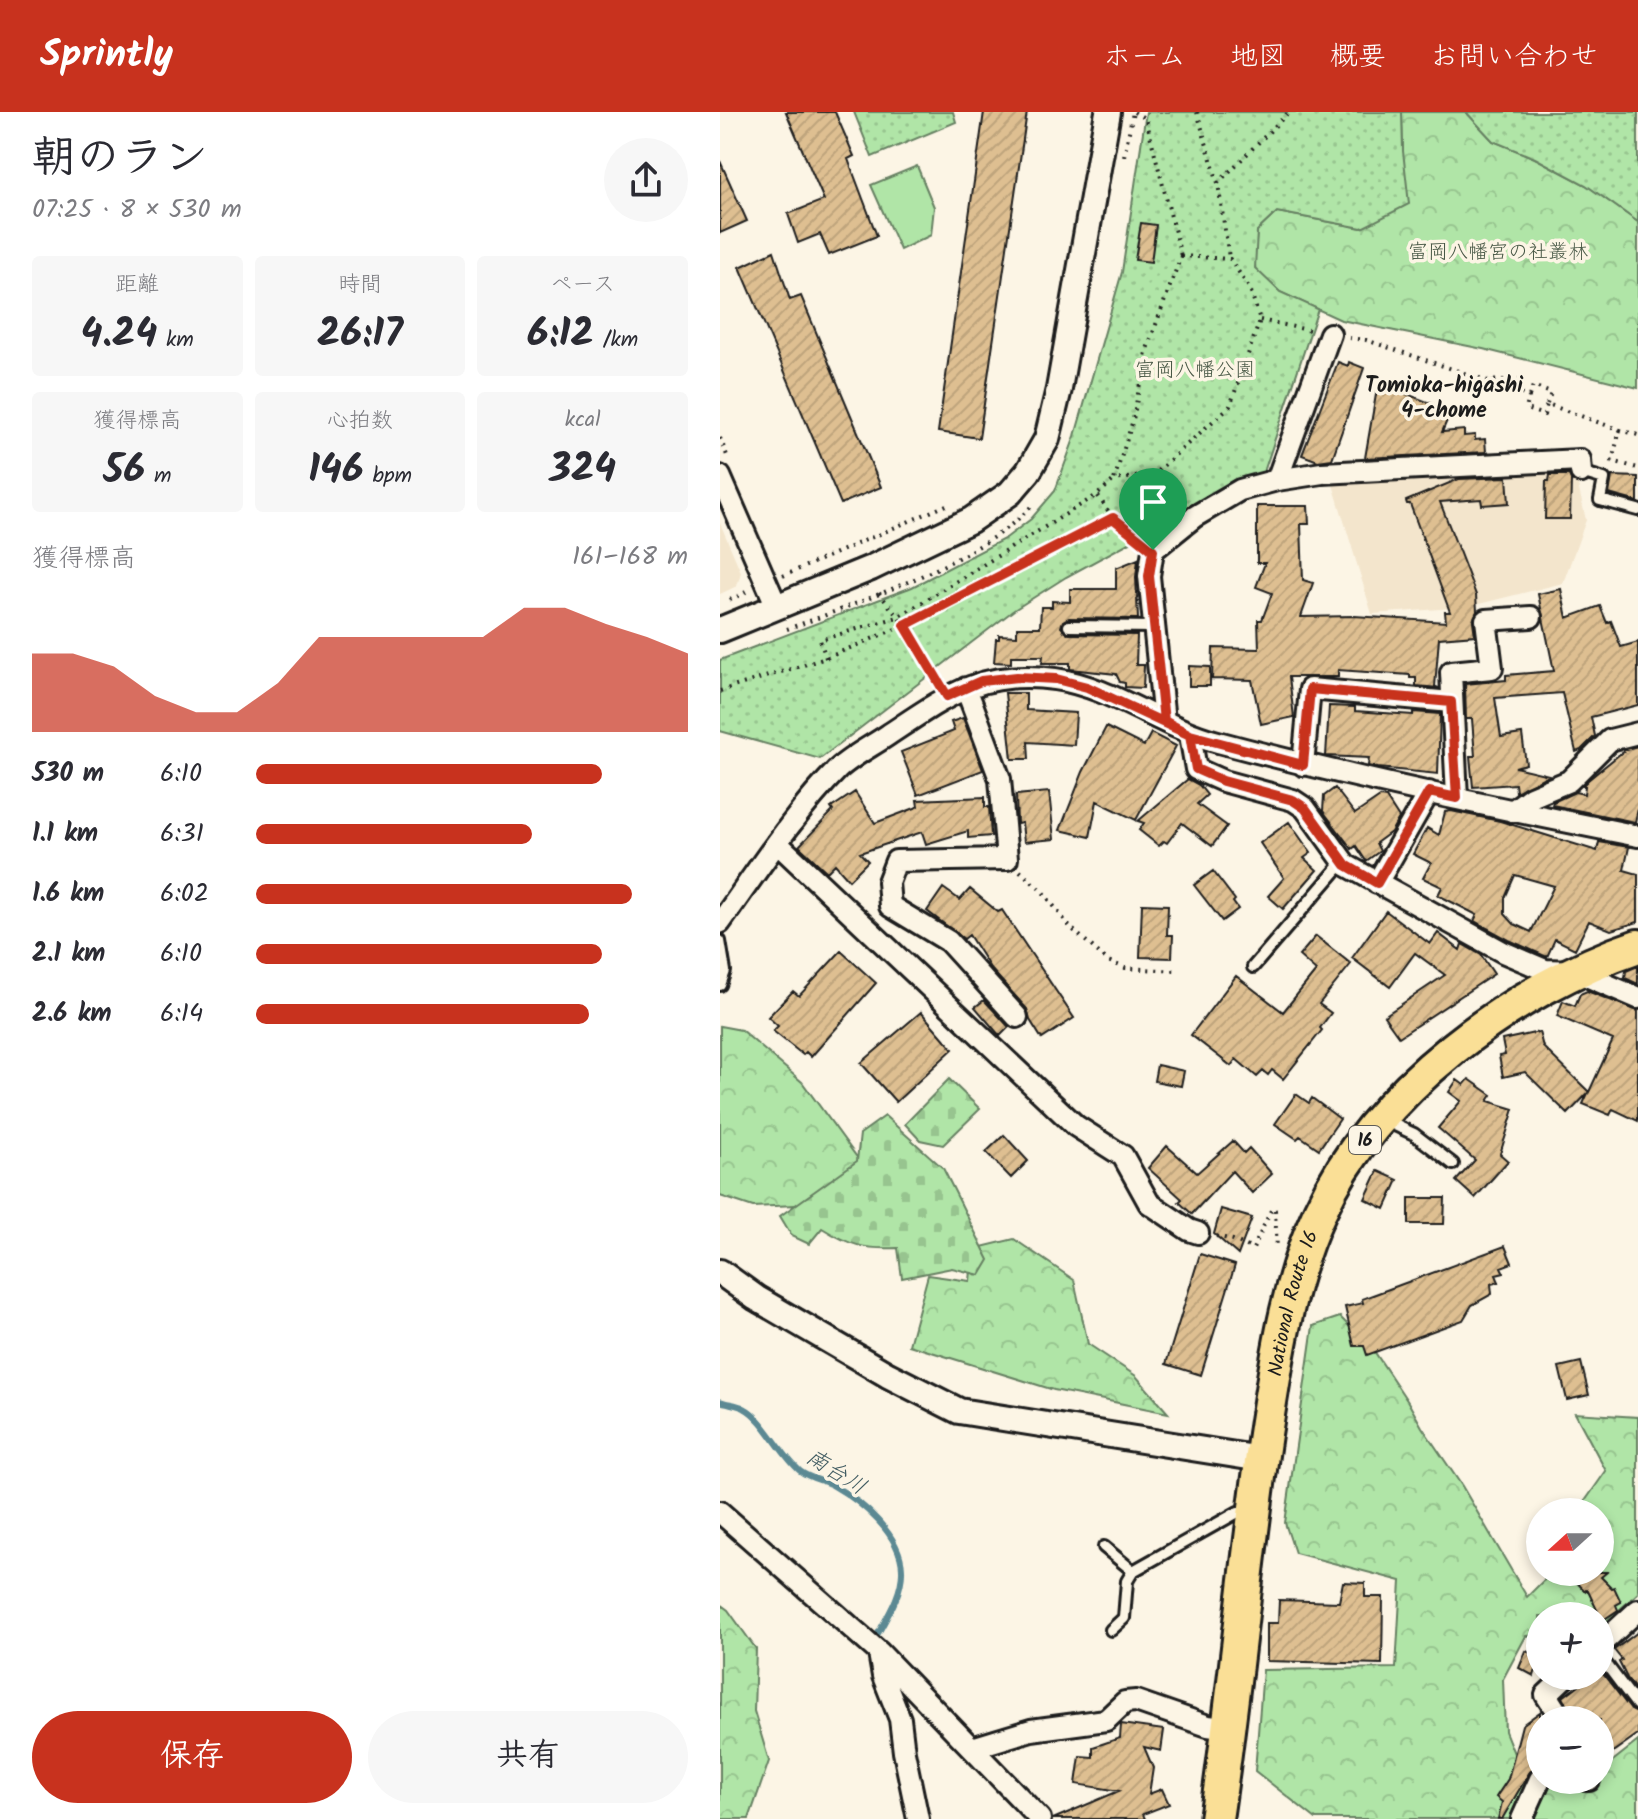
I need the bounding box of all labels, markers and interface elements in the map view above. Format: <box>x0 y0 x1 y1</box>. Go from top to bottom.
text: Sprintly <box>40 26 173 86</box>
text: ホーム <box>1103 35 1186 80</box>
text: 地図 <box>1230 35 1286 80</box>
text: 概要 <box>1330 35 1386 80</box>
text: お問い合わせ <box>1430 35 1598 80</box>
text: 朝のラン <box>32 124 208 194</box>
button: share <box>604 138 688 222</box>
text: 07:25 · 8 × 530 m <box>32 189 242 231</box>
park label: 富岡八幡宮の社叢林 <box>1408 237 1588 269</box>
text: 距離 <box>115 268 159 303</box>
text: 時間 <box>338 268 382 303</box>
text: ペース <box>550 268 615 303</box>
text: 4.24 <box>81 303 157 367</box>
text: 26:17 <box>317 303 403 367</box>
text: 6:12 <box>527 303 594 367</box>
text: km <box>157 323 194 358</box>
text: /km <box>594 323 638 358</box>
park label: 富岡八幡公園 <box>1135 355 1255 387</box>
district label: Tomioka-higashi 4-chome <box>1365 369 1524 429</box>
text: kcal <box>565 403 601 438</box>
text: 獲得標高 <box>93 404 181 439</box>
text: 心拍数 <box>327 404 393 439</box>
text: 324 <box>549 438 616 502</box>
text: 56 <box>103 439 145 503</box>
text: 146 <box>308 439 364 503</box>
text: m <box>145 459 171 494</box>
text: bpm <box>364 459 412 494</box>
pin <box>1119 468 1187 550</box>
icon: arrive <box>1131 480 1175 524</box>
text: 161–168 m <box>572 536 688 578</box>
text: 獲得標高 <box>32 538 136 580</box>
text: 530 m <box>32 753 104 795</box>
text: 6:10 <box>160 753 202 795</box>
text: 1.1 km <box>32 813 98 855</box>
text: 6:31 <box>160 813 204 855</box>
text: 1.6 km <box>32 873 104 915</box>
text: 6:02 <box>160 873 209 915</box>
text: 2.1 km <box>32 933 105 975</box>
text: 6:10 <box>160 933 202 975</box>
text: 2.6 km <box>32 993 112 1035</box>
text: 6:14 <box>160 993 203 1035</box>
road number: 16 <box>1349 1126 1381 1154</box>
street label: National Route 16 <box>1260 1226 1328 1379</box>
water label: 南台川 <box>798 1441 873 1505</box>
north arrow <box>1526 1498 1614 1586</box>
map controls <box>1526 1498 1614 1794</box>
button: + <box>1526 1602 1614 1690</box>
button: − <box>1526 1706 1614 1794</box>
button: 保存 <box>32 1711 352 1803</box>
button: 共有 <box>368 1711 688 1803</box>

